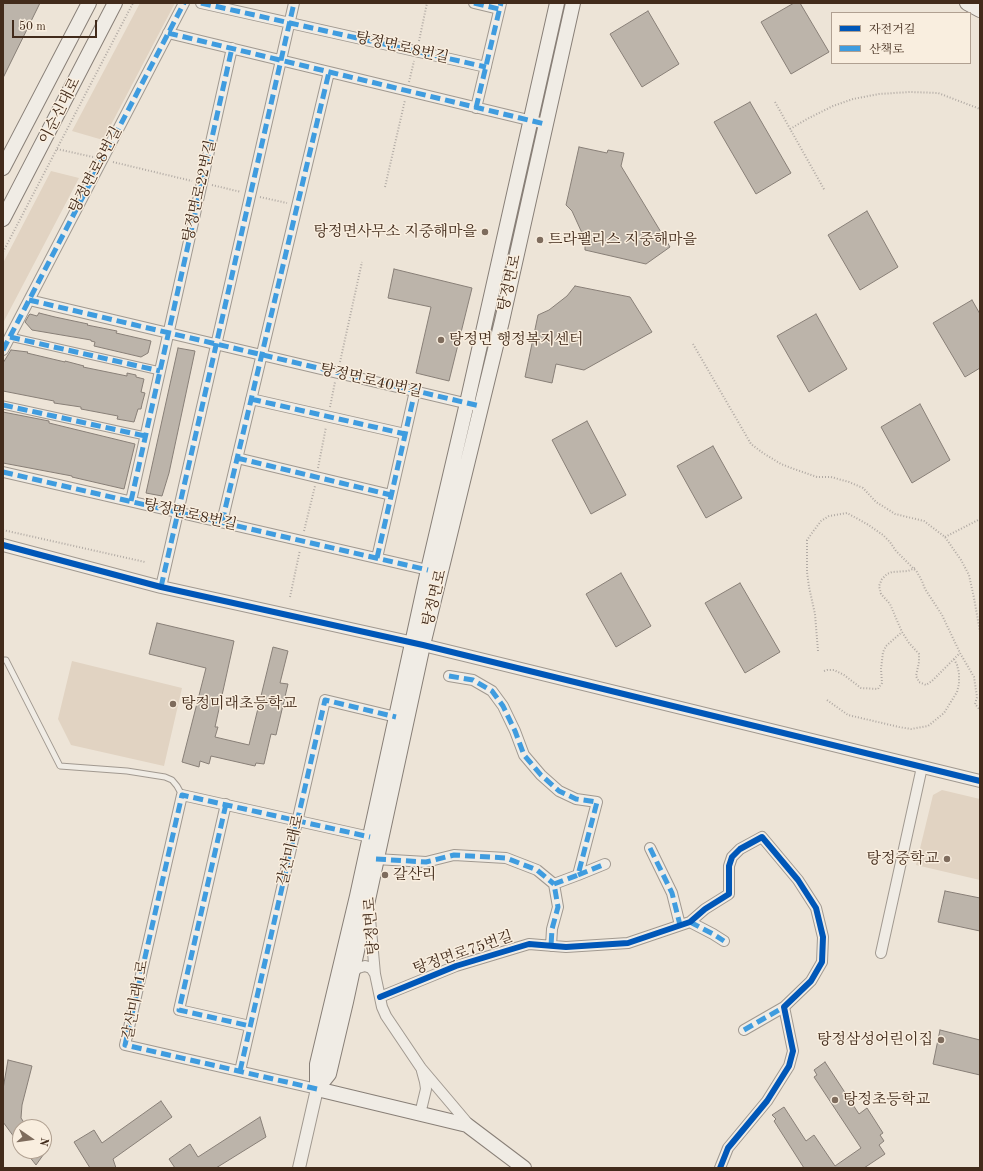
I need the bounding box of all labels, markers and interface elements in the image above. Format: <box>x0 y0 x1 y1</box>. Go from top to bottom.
scale bar <box>14 12 99 38</box>
legend <box>831 12 971 64</box>
text: 50 m <box>19 21 46 33</box>
text: 자전거길 <box>869 24 915 36</box>
street label: 탕정면로8번길 <box>353 28 451 68</box>
text: 산책로 <box>869 44 904 56</box>
street label: 이순신대로 <box>36 75 84 147</box>
street label: 탕정면로8번길 <box>66 124 126 216</box>
street label: 탕정면로22번길 <box>179 138 221 244</box>
place label: 탕정면사무소 지중해마을 <box>313 223 477 241</box>
marker: 탕정면사무소 지중해마을 <box>480 227 490 237</box>
place label: 트라팰리스 지중해마을 <box>548 231 697 249</box>
marker: 트라팰리스 지중해마을 <box>535 235 545 245</box>
street label: 탕정면로 <box>495 253 525 313</box>
place label: 탕정면 행정복지센터 <box>449 331 584 349</box>
marker: 탕정면 행정복지센터 <box>436 335 446 345</box>
street label: 탕정면로40번길 <box>318 360 424 402</box>
street label: 탕정면로8번길 <box>141 495 239 535</box>
street label: 탕정면로 <box>419 568 451 628</box>
place label: 탕정미래초등학교 <box>181 695 297 713</box>
marker: 탕정미래초등학교 <box>168 699 178 709</box>
street label: 갈산미래로 <box>274 813 308 887</box>
place label: 탕정중학교 <box>867 850 939 868</box>
marker: 탕정중학교 <box>942 854 952 864</box>
place label: 갈산리 <box>393 866 436 884</box>
marker: 갈산리 <box>380 870 390 880</box>
street label: 탕정면로 <box>361 896 383 956</box>
street label: 탕정면로75번길 <box>411 928 515 978</box>
street label: 갈산미래1로 <box>119 958 153 1042</box>
place label: 탕정삼성어린이집 <box>817 1031 933 1049</box>
marker: 탕정삼성어린이집 <box>936 1035 946 1045</box>
place label: 탕정초등학교 <box>843 1091 930 1109</box>
marker: 탕정초등학교 <box>830 1095 840 1105</box>
north arrow <box>12 1119 52 1159</box>
text: N <box>37 1136 50 1147</box>

